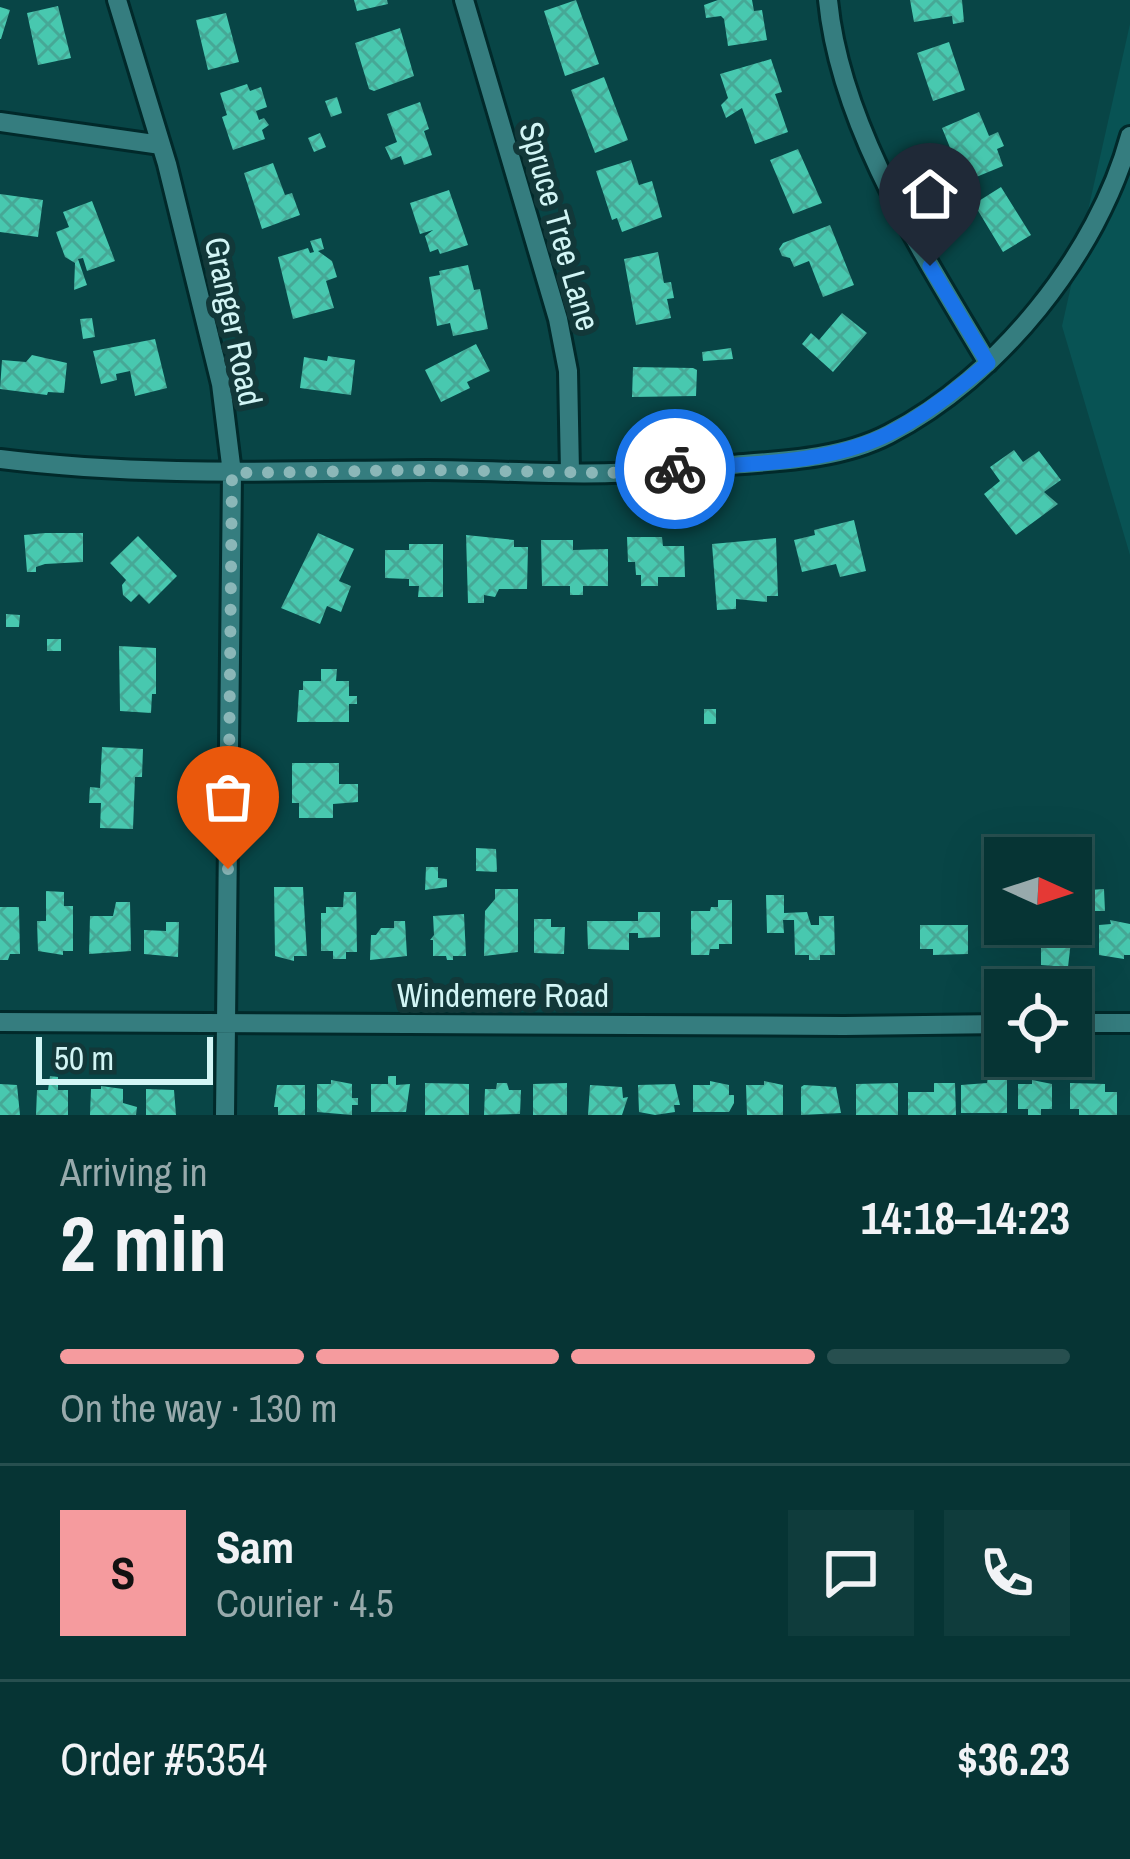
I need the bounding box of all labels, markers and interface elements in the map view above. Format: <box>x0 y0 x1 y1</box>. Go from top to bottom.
street label: Spruce Tree Lane <box>509 117 611 335</box>
pin <box>879 143 981 266</box>
icon: home <box>897 161 963 227</box>
street label: Granger Road <box>195 233 273 409</box>
courier <box>615 409 735 529</box>
icon: bike <box>642 436 708 502</box>
pin <box>177 746 279 869</box>
icon: bag <box>195 764 261 830</box>
north arrow <box>984 837 1092 945</box>
map controls <box>984 837 1092 1077</box>
button: locate <box>984 969 1092 1077</box>
street label: Windemere Road <box>397 973 609 1017</box>
scale bar <box>36 1031 213 1084</box>
text: 50 m <box>54 1036 114 1080</box>
text: Arriving in <box>60 1146 208 1198</box>
text: 14:18–14:23 <box>861 1187 1070 1248</box>
text: 2 min <box>60 1190 227 1295</box>
text: On the way · 130 m <box>60 1382 337 1434</box>
button: chat <box>788 1510 914 1636</box>
button: phone <box>944 1510 1070 1636</box>
text: Sam <box>216 1516 294 1577</box>
text: S <box>111 1542 135 1603</box>
text: Courier · 4.5 <box>216 1577 394 1629</box>
text: Order #5354 <box>60 1728 267 1789</box>
text: $36.23 <box>957 1728 1070 1789</box>

